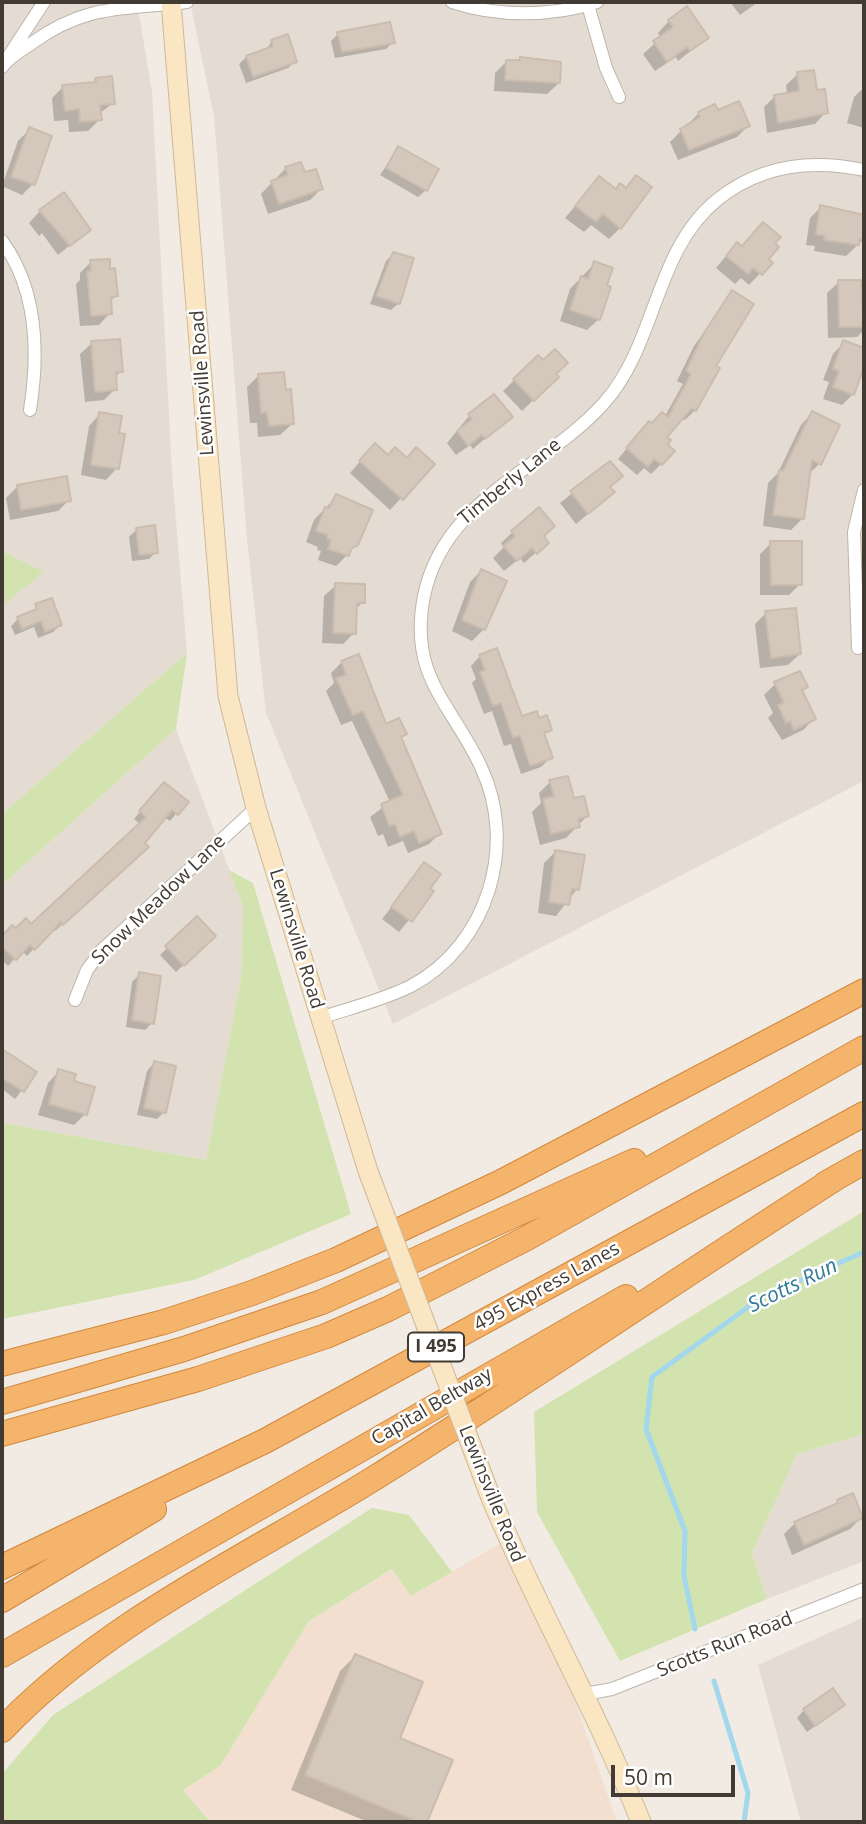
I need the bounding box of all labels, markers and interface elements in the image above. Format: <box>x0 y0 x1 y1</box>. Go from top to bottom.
street label: Lewinsville Road <box>187 310 219 456</box>
street label: Timberly Lane <box>454 434 566 530</box>
street label: Snow Meadow Lane <box>87 830 231 970</box>
street label: Lewinsville Road <box>264 866 328 1012</box>
street label: 495 Express Lanes <box>470 1238 624 1336</box>
water label: Scotts Run <box>744 1254 842 1318</box>
road number: I 495 <box>408 1332 464 1362</box>
street label: Capital Beltway <box>368 1363 496 1451</box>
street label: Lewinsville Road <box>453 1422 529 1566</box>
street label: Scotts Run Road <box>654 1607 796 1683</box>
scale bar <box>614 1750 738 1794</box>
text: 50 m <box>624 1763 673 1791</box>

